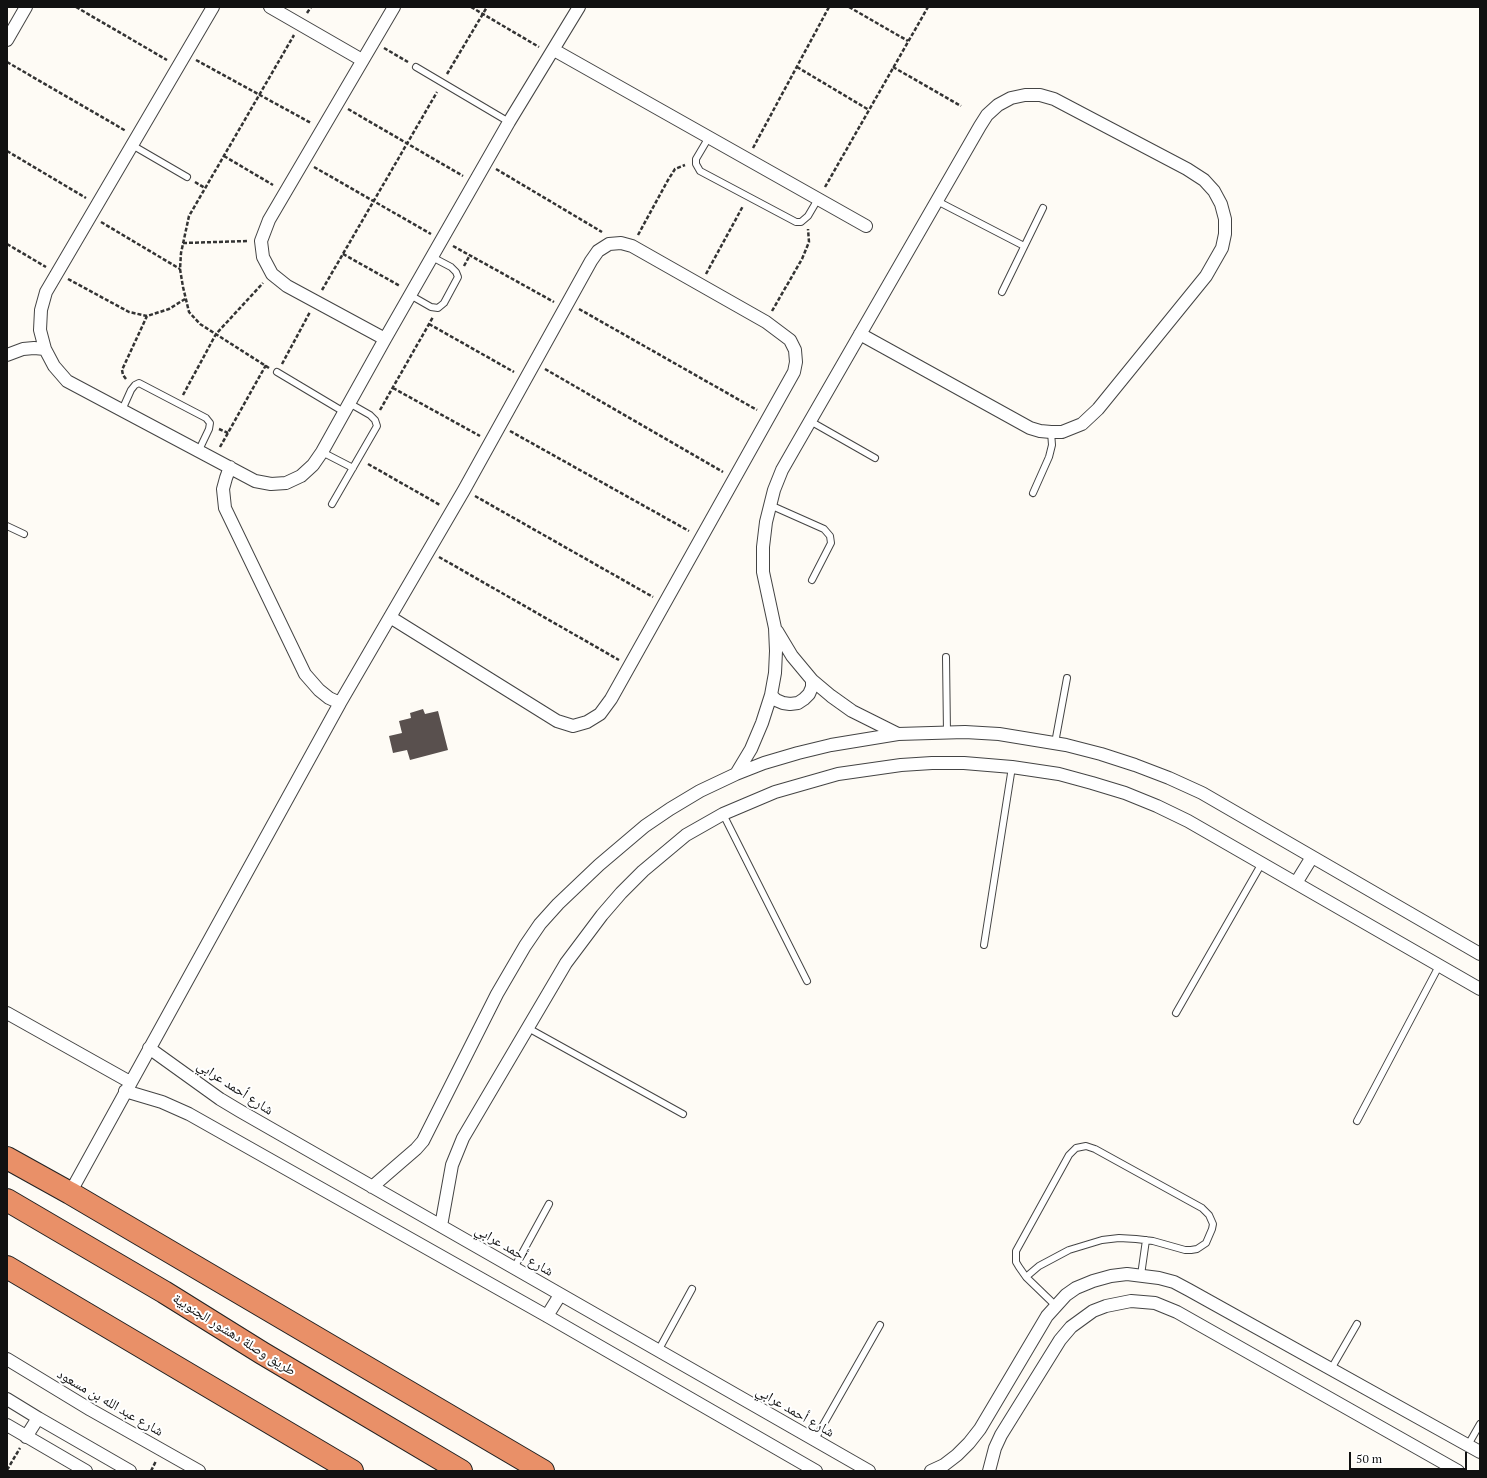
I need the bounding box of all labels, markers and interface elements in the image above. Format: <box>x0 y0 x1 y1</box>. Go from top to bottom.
street label: شارع أحمد عرابي <box>194 1057 276 1119</box>
street label: شارع أحمد عرابي <box>472 1222 556 1280</box>
street label: طريق وصلة دهشور الجنوبية <box>169 1290 299 1380</box>
street label: شارع عبد الله بن مسعود <box>54 1366 166 1440</box>
street label: شارع أحمد عرابي <box>753 1383 837 1441</box>
scale bar <box>1351 1444 1469 1470</box>
text: 50 m <box>1356 1451 1382 1466</box>

